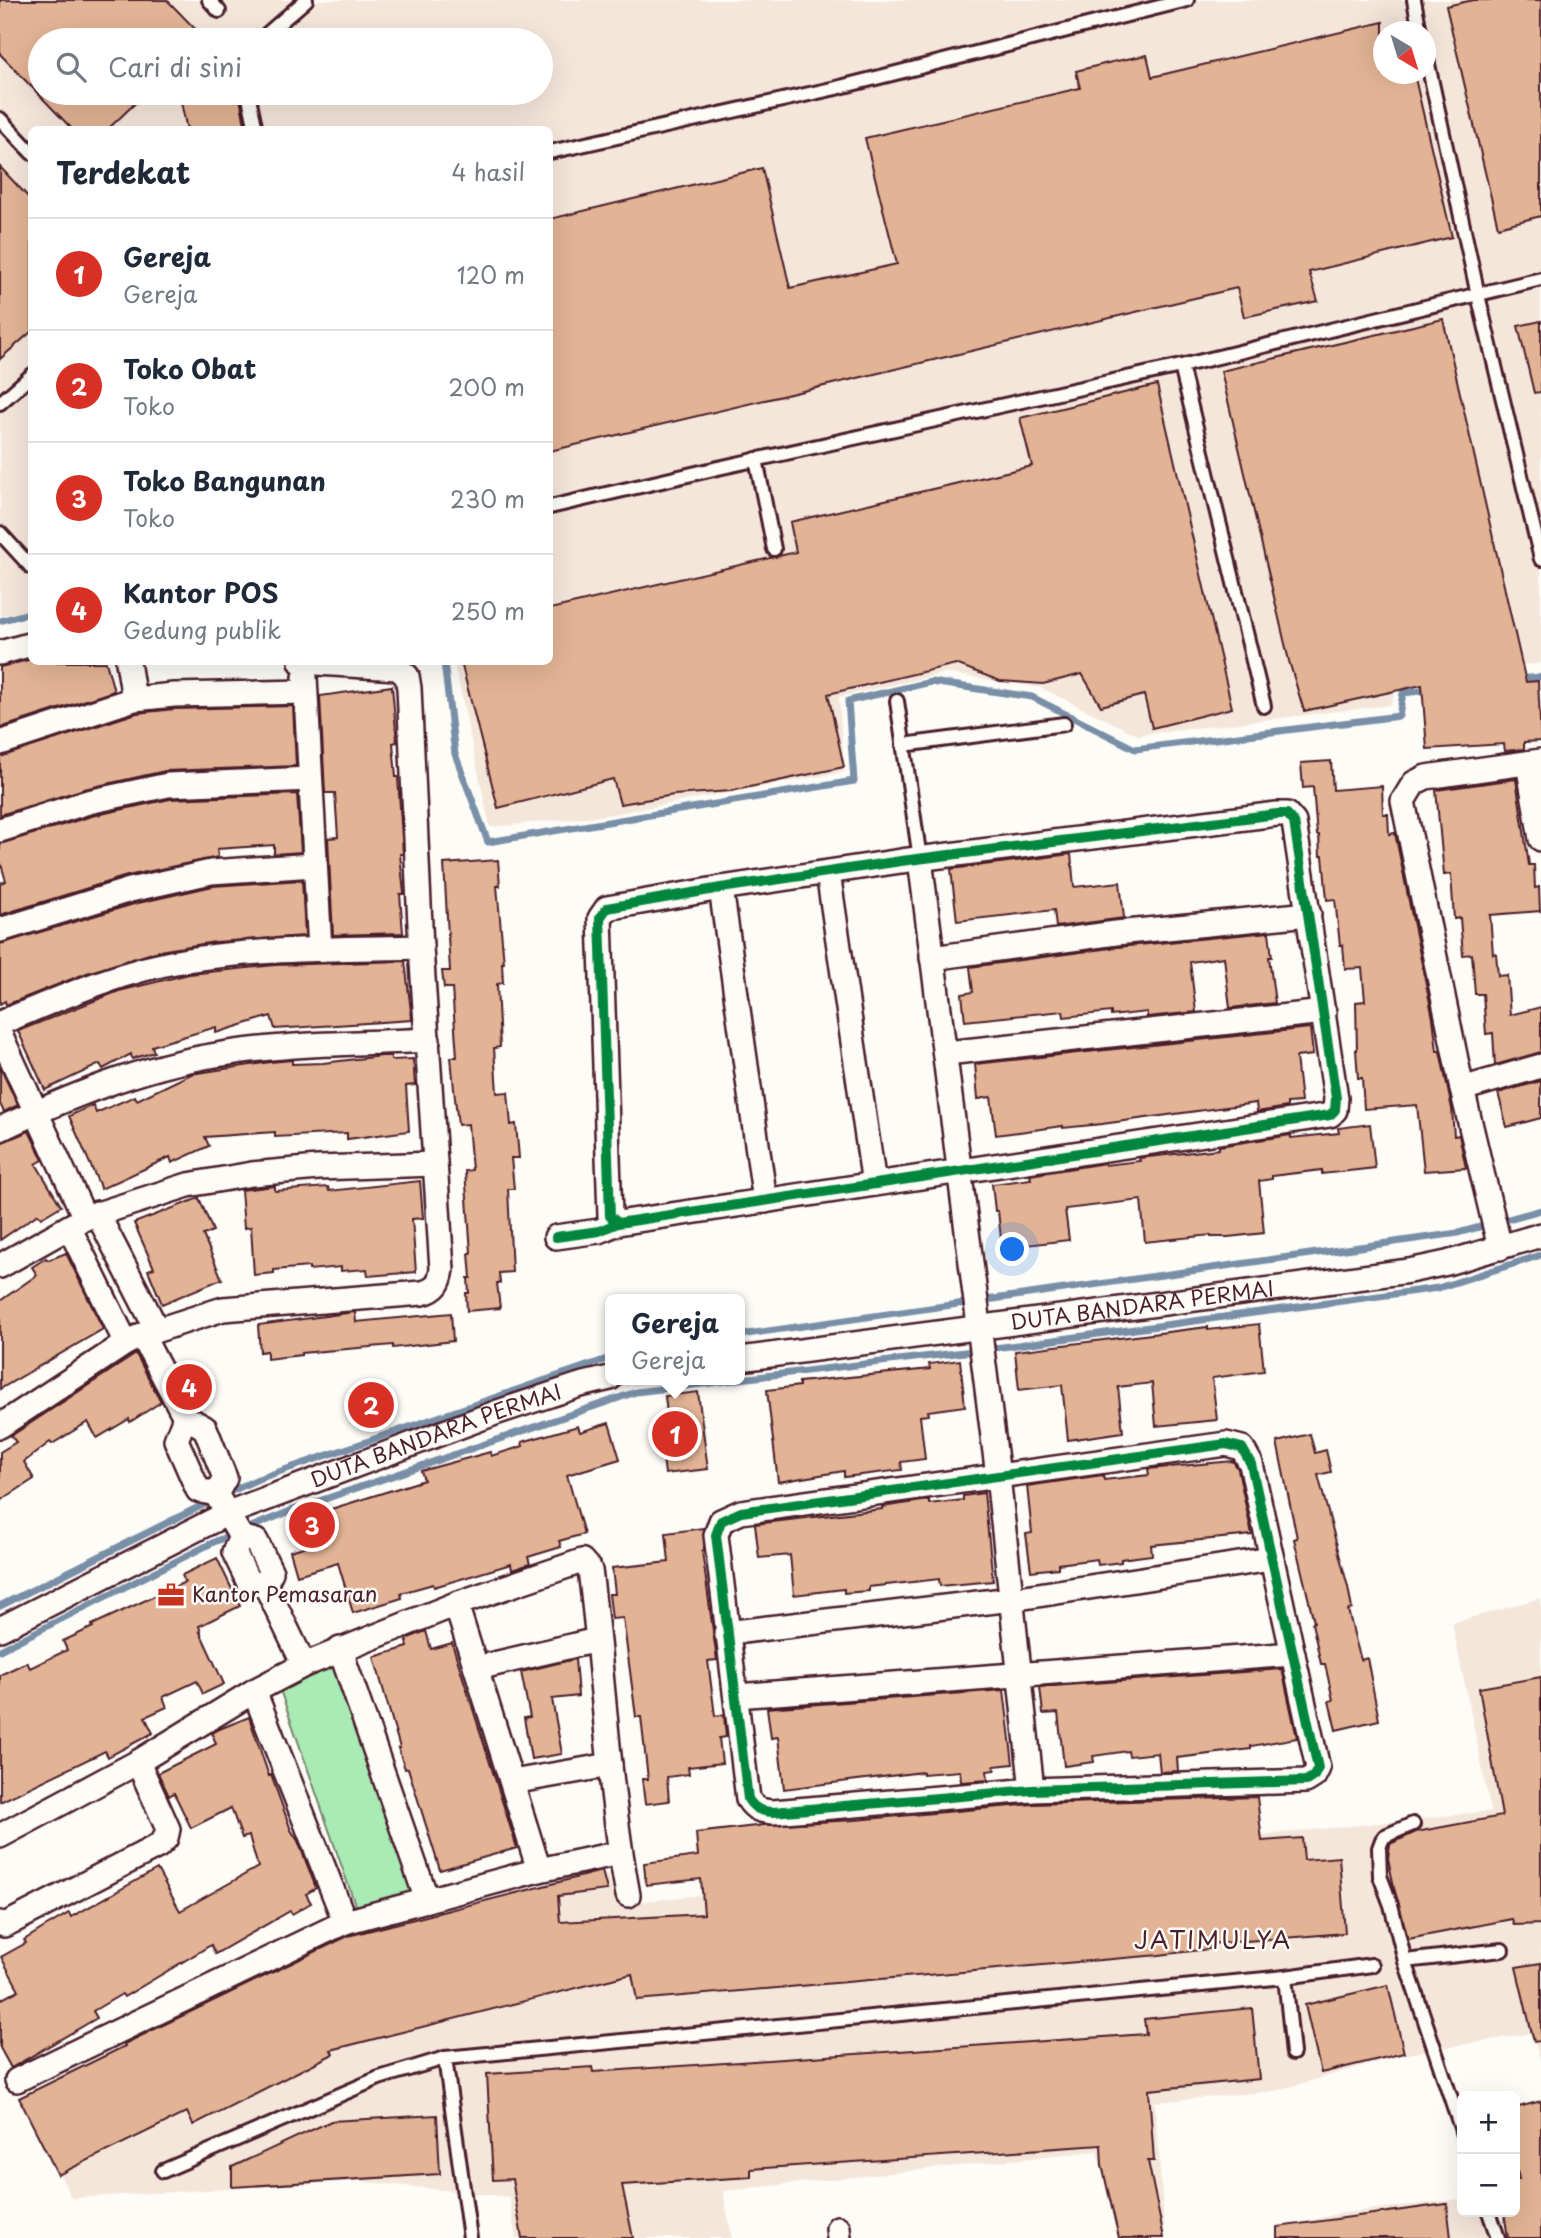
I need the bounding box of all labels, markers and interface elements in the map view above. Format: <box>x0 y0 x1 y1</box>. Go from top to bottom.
north arrow <box>1373 21 1436 84</box>
search box <box>28 28 553 105</box>
text: Cari di sini <box>108 47 242 86</box>
icon: search <box>52 48 90 86</box>
text: Terdekat <box>56 149 191 194</box>
text: 4 hasil <box>451 154 525 189</box>
text: Gereja <box>123 237 211 276</box>
text: 1 <box>74 257 85 292</box>
text: 120 m <box>457 257 525 292</box>
text: Gereja <box>123 276 197 311</box>
text: Toko Obat <box>123 349 256 388</box>
text: 2 <box>71 369 87 404</box>
text: 200 m <box>448 369 525 404</box>
text: Toko <box>123 388 175 423</box>
text: Toko Bangunan <box>123 461 326 500</box>
text: 3 <box>71 481 87 516</box>
text: 230 m <box>450 481 525 516</box>
text: Toko <box>123 500 175 535</box>
text: Kantor POS <box>123 573 278 612</box>
text: 4 <box>71 593 87 628</box>
text: 250 m <box>451 593 525 628</box>
text: Gedung publik <box>123 612 281 647</box>
your location <box>995 1232 1029 1266</box>
street label: DUTA BANDARA PERMAI <box>1009 1271 1276 1337</box>
popup <box>605 1294 745 1385</box>
text: Gereja <box>631 1303 719 1342</box>
text: Gereja <box>631 1342 705 1377</box>
pin: 4 <box>166 1361 212 1413</box>
street label: DUTA BANDARA PERMAI <box>306 1374 565 1495</box>
pin: 2 <box>348 1379 394 1431</box>
pin: 1 <box>652 1408 698 1460</box>
pin: 3 <box>289 1499 335 1551</box>
place label: Kantor Pemasaran <box>192 1577 377 1609</box>
office icon: Kantor Pemasaran <box>156 1580 186 1610</box>
district label: JATIMULYA <box>1134 1921 1292 1957</box>
map controls <box>1457 2091 1520 2217</box>
button: + <box>1457 2091 1520 2154</box>
button: − <box>1457 2154 1520 2217</box>

